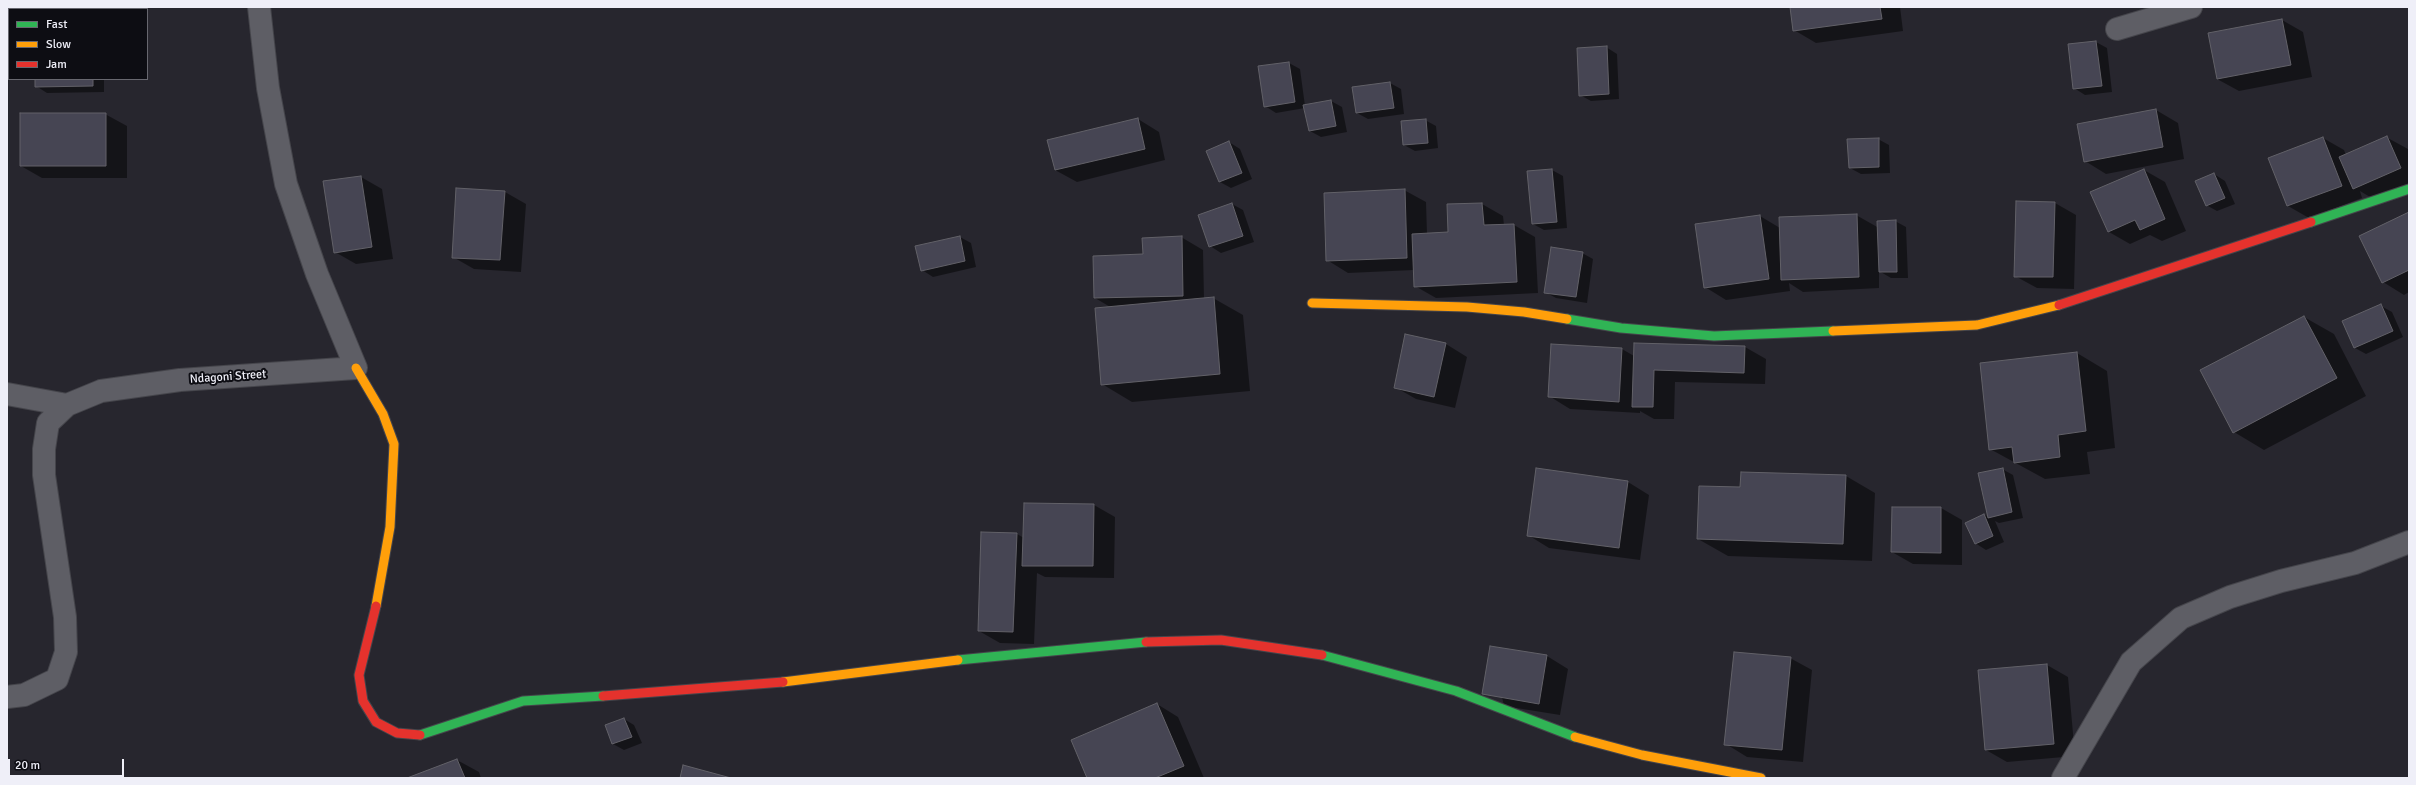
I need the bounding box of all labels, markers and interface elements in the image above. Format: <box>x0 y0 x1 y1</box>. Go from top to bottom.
legend <box>8 8 148 80</box>
text: Fast <box>46 17 67 32</box>
text: Slow <box>46 37 71 52</box>
text: Jam <box>46 57 67 72</box>
street label: Ndagoni Street <box>189 367 267 387</box>
scale bar <box>10 751 126 777</box>
text: 20 m <box>15 758 40 773</box>

